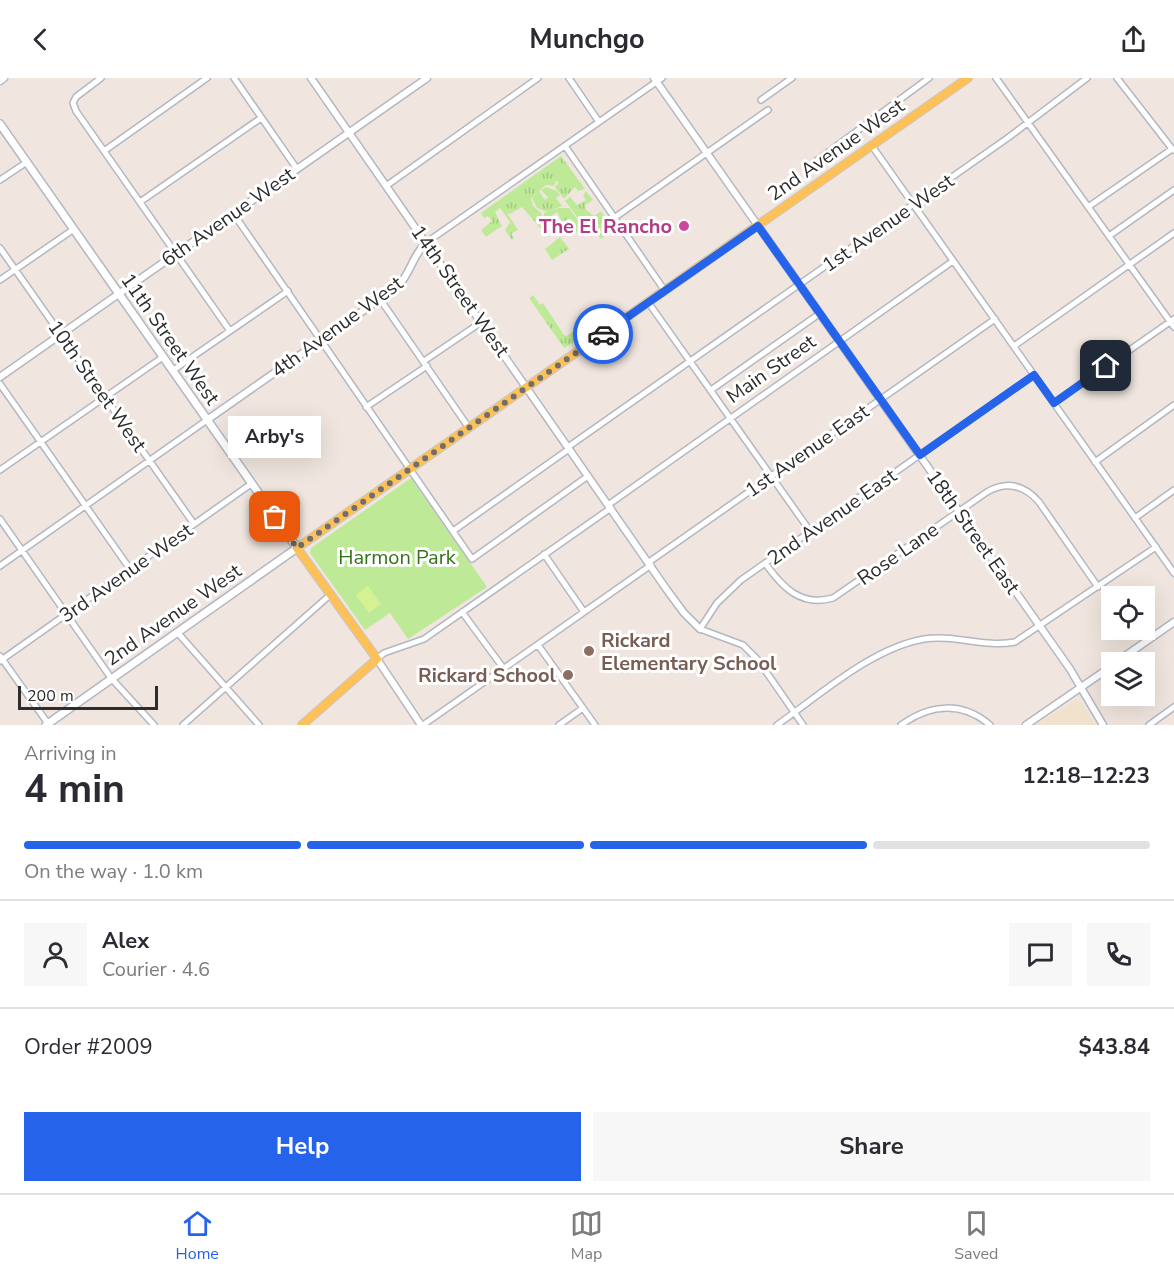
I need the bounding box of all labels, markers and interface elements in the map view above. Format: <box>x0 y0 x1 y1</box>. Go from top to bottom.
text: Munchgo <box>529 21 645 58</box>
icon: back <box>24 23 57 56</box>
icon: share <box>1117 23 1150 56</box>
street label: 2nd Avenue West <box>762 92 911 207</box>
street label: 6th Avenue West <box>156 160 301 273</box>
street label: 1st Avenue West <box>817 167 960 278</box>
place label: The El Rancho <box>539 213 672 240</box>
marker: The El Rancho <box>677 219 691 233</box>
street label: 14th Street West <box>404 220 516 363</box>
street label: 11th Street West <box>114 268 226 411</box>
street label: 4th Avenue West <box>266 269 409 384</box>
courier <box>573 304 633 364</box>
street label: 10th Street West <box>41 315 153 458</box>
icon: car <box>587 318 620 351</box>
street label: Main Street <box>721 328 822 410</box>
pin <box>1080 340 1131 391</box>
icon: home <box>1089 349 1122 382</box>
street label: 1st Avenue East <box>740 398 875 504</box>
callout: Arby's <box>228 415 322 457</box>
text: Arby's <box>245 423 304 450</box>
street label: 2nd Avenue East <box>762 462 903 572</box>
street label: 18th Street East <box>920 465 1026 600</box>
pin <box>249 491 300 542</box>
icon: bag <box>258 500 291 533</box>
street label: 3rd Avenue West <box>54 516 199 629</box>
street label: Rose Lane <box>852 516 944 592</box>
park label: Harmon Park <box>338 544 457 571</box>
street label: 2nd Avenue West <box>99 557 248 672</box>
map controls <box>1101 586 1155 706</box>
button: locate <box>1101 586 1155 640</box>
place label: Rickard Elementary School <box>601 627 777 677</box>
marker: Rickard Elementary School <box>582 644 596 658</box>
button: layers <box>1101 652 1155 706</box>
place label: Rickard School <box>418 662 557 689</box>
marker: Rickard School <box>561 668 575 682</box>
scale bar <box>18 683 158 710</box>
text: 200 m <box>27 685 74 707</box>
text: Arriving in <box>24 740 117 767</box>
text: 12:18–12:23 <box>1022 761 1150 791</box>
text: 4 min <box>24 763 125 816</box>
text: On the way · 1.0 km <box>24 858 203 885</box>
button: person <box>24 923 87 986</box>
button: chat <box>1009 923 1072 986</box>
button: phone <box>1087 923 1150 986</box>
text: Alex <box>102 926 149 956</box>
text: Courier · 4.6 <box>102 956 210 983</box>
text: Order #2009 <box>24 1032 153 1062</box>
text: $43.84 <box>1079 1032 1150 1062</box>
button: Help <box>24 1112 581 1181</box>
button: Share <box>593 1112 1150 1181</box>
tab: Home <box>176 1207 219 1265</box>
tab: Map <box>570 1207 603 1265</box>
tab: Saved <box>954 1207 998 1265</box>

